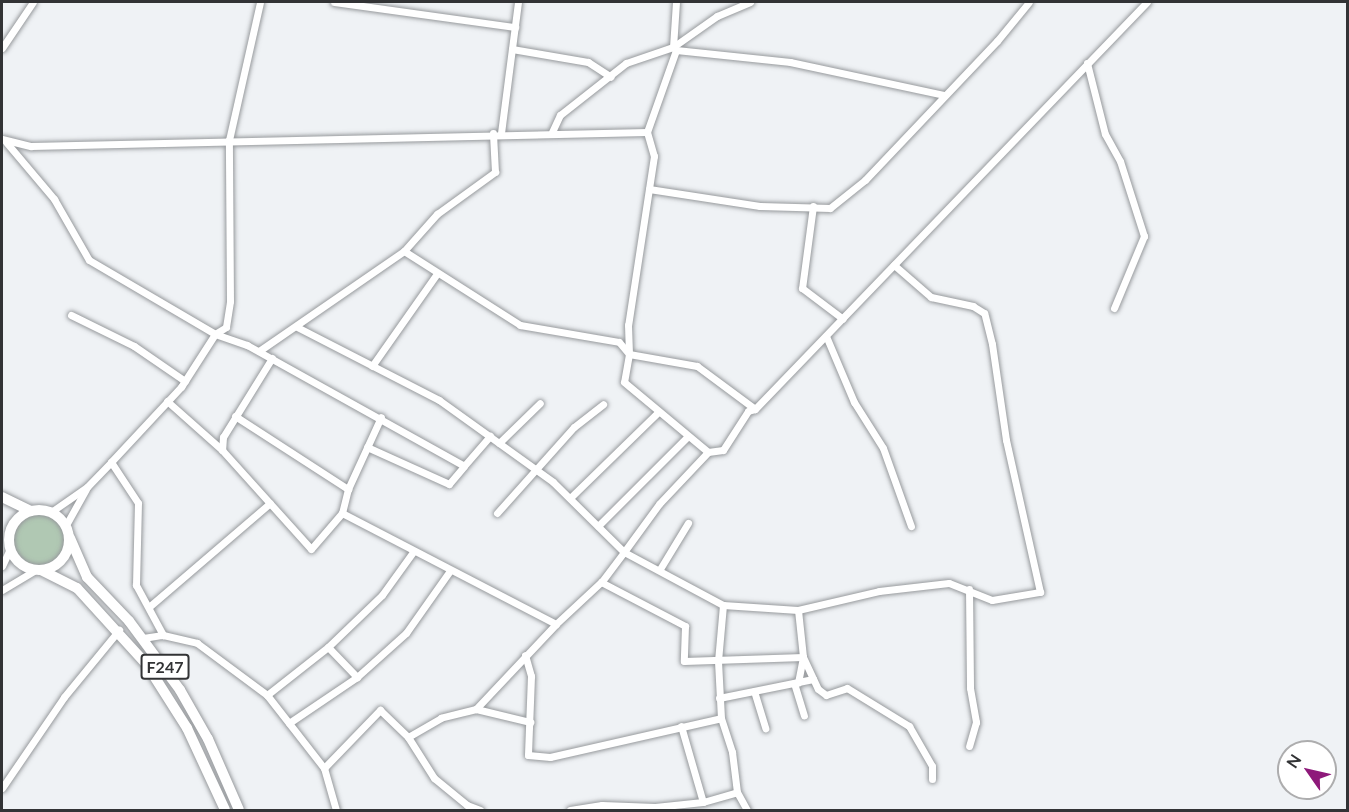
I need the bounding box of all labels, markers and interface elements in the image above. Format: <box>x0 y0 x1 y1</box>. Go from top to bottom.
road number: F247 <box>140 654 190 680</box>
north arrow <box>1277 740 1337 800</box>
text: N <box>1282 750 1305 771</box>

